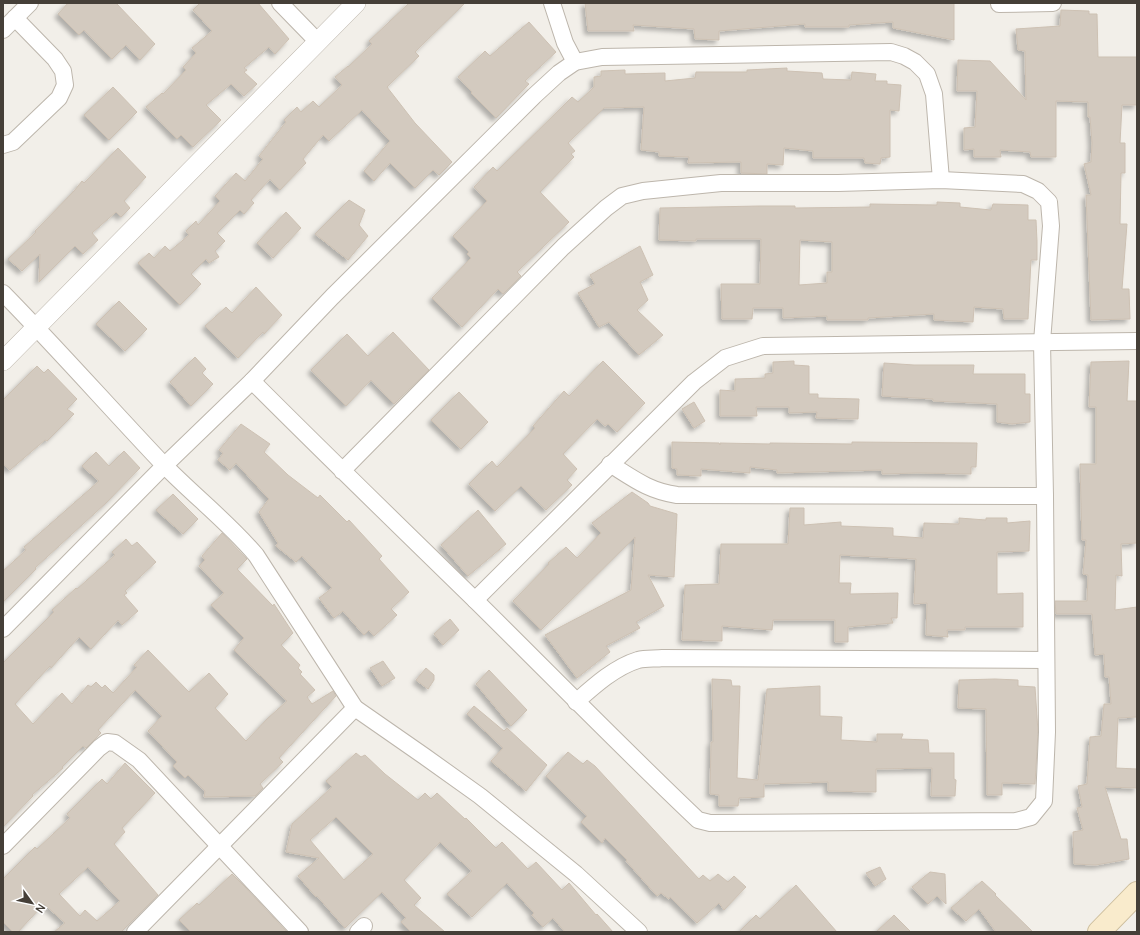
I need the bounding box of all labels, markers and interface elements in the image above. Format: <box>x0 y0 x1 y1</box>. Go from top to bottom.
north arrow <box>12 883 52 923</box>
text: N <box>32 901 49 916</box>

